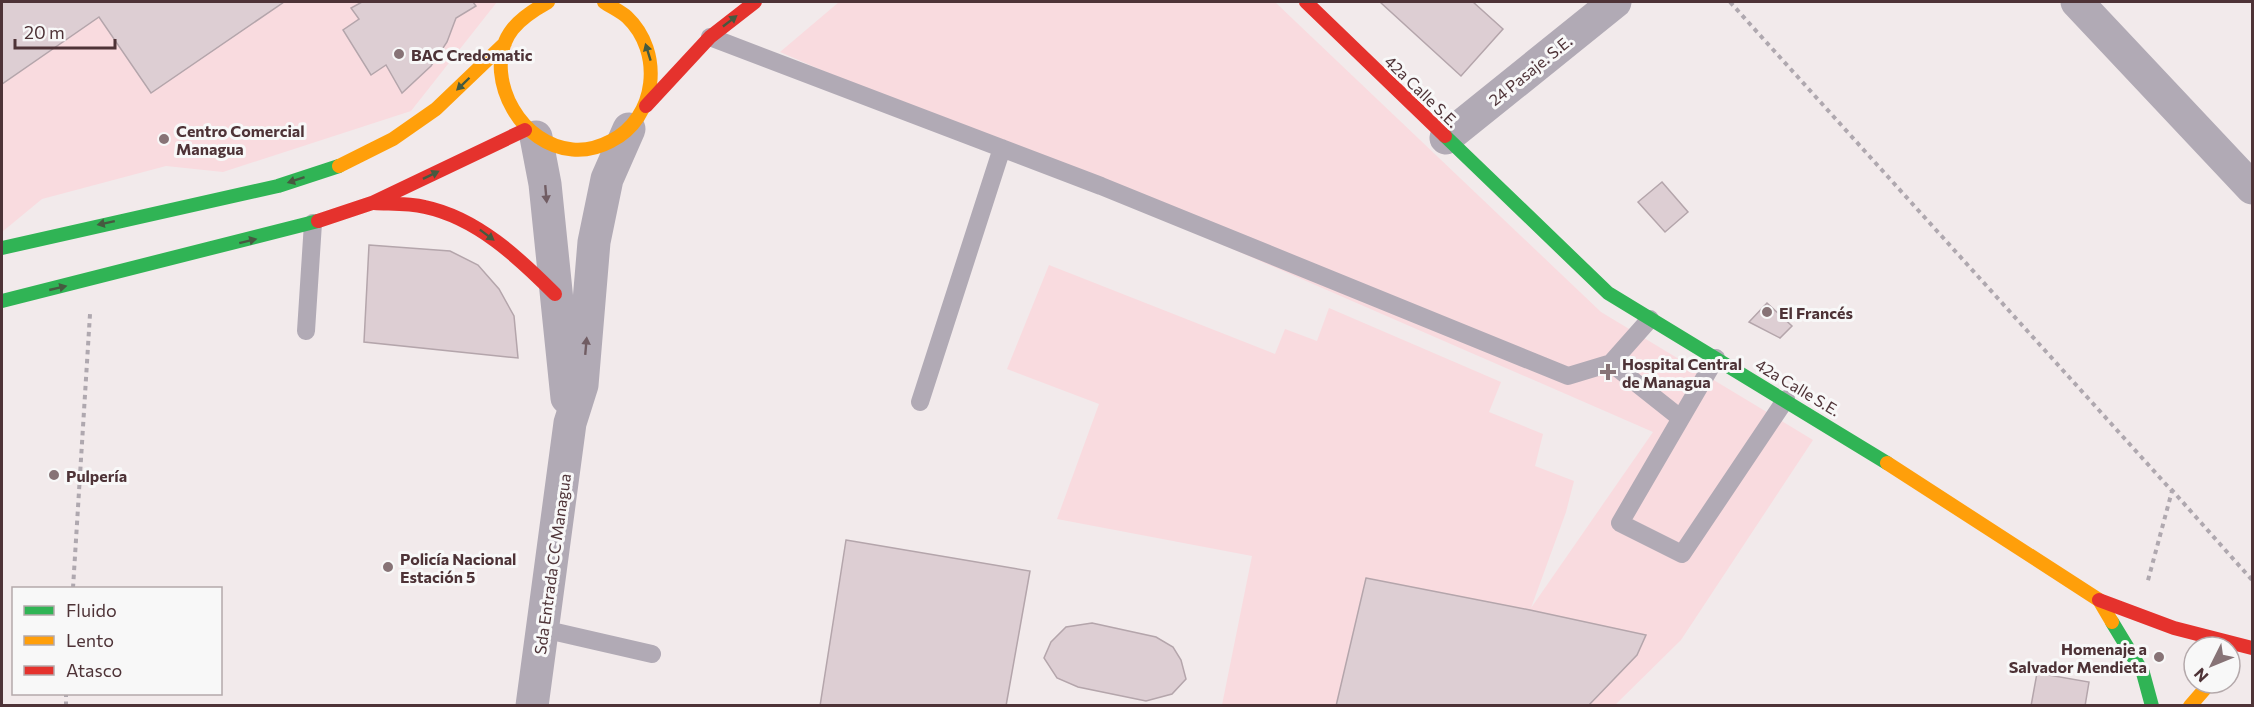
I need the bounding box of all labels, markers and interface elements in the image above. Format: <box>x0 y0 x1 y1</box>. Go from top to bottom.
scale bar <box>15 12 116 50</box>
one-way arrow <box>722 15 738 28</box>
text: 20 m <box>24 21 65 43</box>
street label: 24 Pasaje. S.E. <box>1485 31 1575 109</box>
one-way arrow <box>643 43 652 61</box>
place label: BAC Credomatic <box>411 45 533 64</box>
marker: BAC Credomatic <box>392 47 406 61</box>
street label: 42a Calle S.E. <box>1381 51 1463 131</box>
one-way arrow <box>456 76 470 90</box>
place label: Centro Comercial Managua <box>176 121 305 158</box>
marker: Centro Comercial Managua <box>157 132 171 146</box>
one-way arrow <box>422 170 439 180</box>
one-way arrow <box>287 176 305 186</box>
one-way arrow <box>541 185 551 204</box>
one-way arrow <box>96 219 115 228</box>
one-way arrow <box>479 229 495 241</box>
one-way arrow <box>239 236 257 246</box>
one-way arrow <box>49 282 68 292</box>
place label: El Francés <box>1779 303 1853 322</box>
marker: El Francés <box>1760 305 1774 319</box>
one-way arrow <box>581 336 591 355</box>
place label: Hospital Central de Managua <box>1622 354 1742 391</box>
street label: 42a Calle S.E. <box>1752 354 1844 420</box>
marker: Hospital Central de Managua <box>1599 363 1617 381</box>
place label: Pulpería <box>66 466 127 485</box>
marker: Pulpería <box>47 468 61 482</box>
street label: Sda Entrada CC Managua <box>530 472 574 656</box>
place label: Policía Nacional Estación 5 <box>400 549 516 586</box>
marker: Policía Nacional Estación 5 <box>381 560 395 574</box>
legend <box>12 587 222 695</box>
text: Fluido <box>66 599 117 621</box>
text: Lento <box>66 629 114 651</box>
north arrow <box>2182 635 2242 695</box>
place label: Homenaje a Salvador Mendieta <box>2009 639 2147 676</box>
marker: Homenaje a Salvador Mendieta <box>2152 650 2166 664</box>
text: Atasco <box>66 659 122 681</box>
text: N <box>2190 665 2212 686</box>

